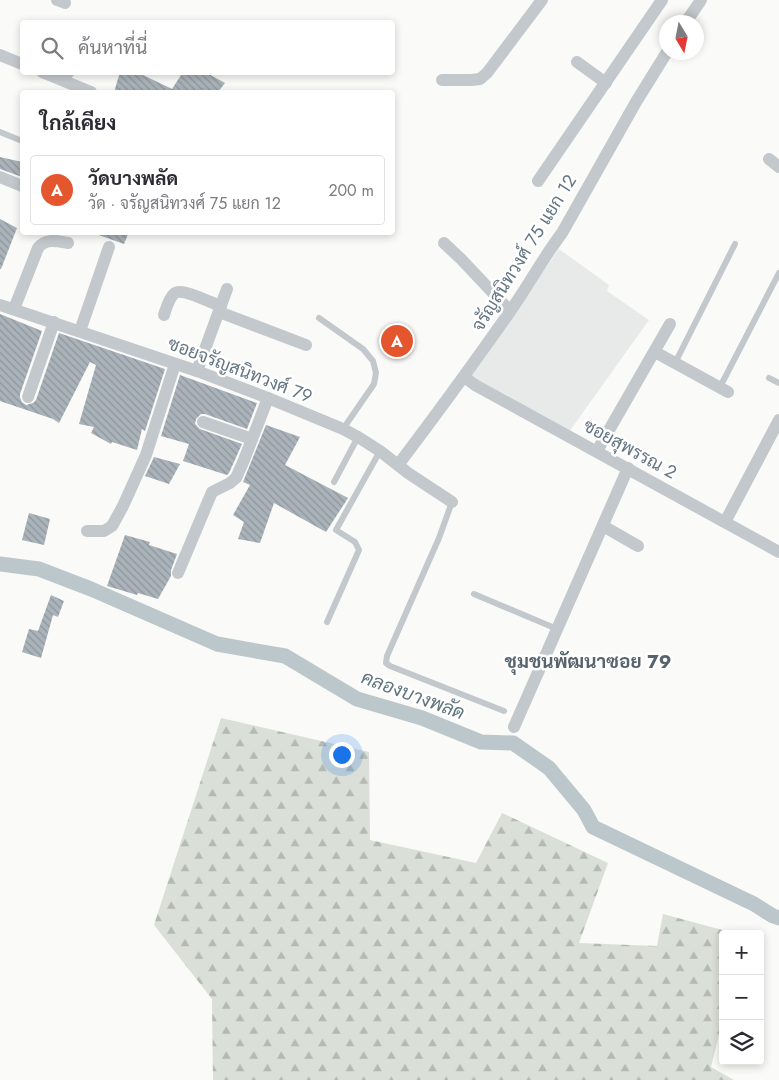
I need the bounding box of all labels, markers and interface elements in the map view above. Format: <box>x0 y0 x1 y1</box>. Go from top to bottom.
north arrow <box>659 15 704 60</box>
search box <box>20 20 395 75</box>
icon: search <box>38 34 66 62</box>
text: ค้นหาที่นี่ <box>78 34 147 61</box>
text: ใกล้เคียง <box>40 108 116 138</box>
text: วัดบางพลัด <box>88 165 178 192</box>
street label: จรัญสนิทวงศ์ 75 แยก 12 <box>465 169 583 337</box>
text: A <box>51 179 63 202</box>
text: 200 m <box>328 179 374 202</box>
text: วัด · จรัญสนิทวงศ์ 75 แยก 12 <box>88 192 281 215</box>
pin: A <box>381 322 413 360</box>
street label: ซอยจรัญสนิทวงศ์ 79 <box>164 330 316 410</box>
street label: ซอยสุพรรณ 2 <box>578 413 682 485</box>
district label: ชุมชนพัฒนาซอย 79 <box>505 648 671 676</box>
water label: คลองบางพลัด <box>357 664 469 726</box>
your location <box>329 742 355 768</box>
map controls <box>719 930 764 1065</box>
button: + <box>719 930 764 975</box>
button: − <box>719 975 764 1020</box>
button: layers <box>719 1020 764 1065</box>

